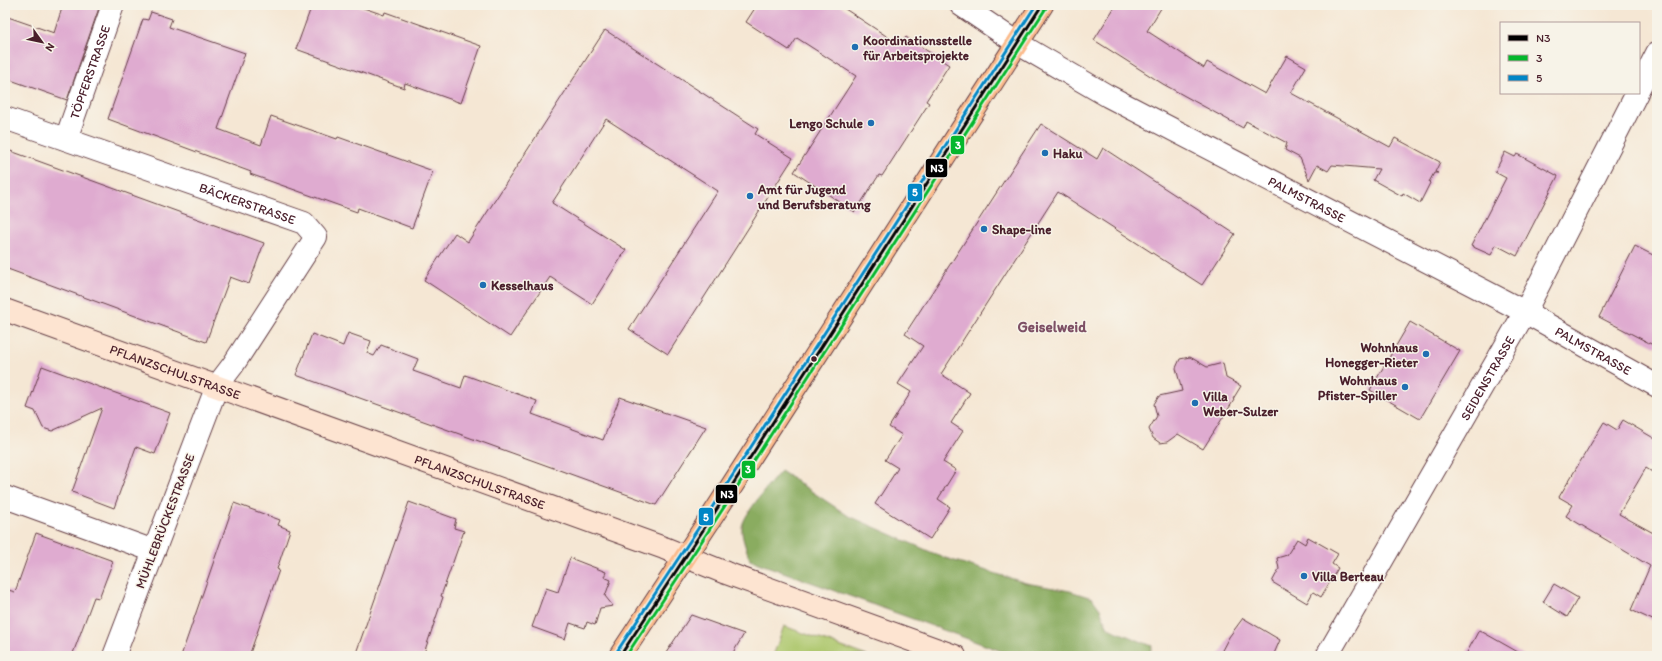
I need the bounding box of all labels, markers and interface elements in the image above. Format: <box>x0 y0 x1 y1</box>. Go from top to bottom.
north arrow <box>22 22 62 62</box>
legend <box>1500 22 1640 94</box>
street label: TÖPFERSTRASSE <box>66 23 113 121</box>
text: N3 <box>1536 31 1551 45</box>
place label: Koordinationsstelle für Arbeitsprojekte <box>863 33 972 64</box>
text: N <box>42 41 57 54</box>
marker: Koordinationsstelle für Arbeitsprojekte <box>850 42 860 52</box>
text: 3 <box>1536 51 1543 65</box>
text: 5 <box>1536 71 1542 85</box>
place label: Lengo Schule <box>789 116 863 132</box>
marker: Lengo Schule <box>866 118 876 128</box>
line badge: 3 <box>950 135 965 155</box>
text: 3 <box>955 139 961 152</box>
place label: Haku <box>1053 146 1083 161</box>
marker: Haku <box>1040 148 1050 158</box>
line badge: N3 <box>925 158 948 178</box>
text: N3 <box>930 162 944 175</box>
street label: PALMSTRASSE <box>1266 173 1348 225</box>
street label: BÄCKERSTRASSE <box>197 179 298 227</box>
place label: Amt für Jugend und Berufsberatung <box>757 182 871 213</box>
line badge: 5 <box>907 183 923 202</box>
text: 5 <box>912 186 918 199</box>
marker: Amt für Jugend und Berufsberatung <box>745 191 755 201</box>
place label: Shape-line <box>992 222 1051 238</box>
marker: Shape-line <box>979 224 989 234</box>
place label: Kesselhaus <box>491 278 554 293</box>
marker: Kesselhaus <box>478 280 488 290</box>
district label: Geiselweid <box>1018 318 1087 336</box>
street label: PALMSTRASSE <box>1553 323 1634 378</box>
street label: SEIDENSTRASSE <box>1457 333 1517 423</box>
place label: Wohnhaus Honegger-Rieter <box>1325 340 1419 371</box>
street label: PFLANZSCHULSTRASSE <box>108 341 243 402</box>
marker: Wohnhaus Honegger-Rieter <box>1421 349 1431 359</box>
unlabelled marker <box>809 354 819 364</box>
place label: Wohnhaus Pfister-Spiller <box>1318 373 1398 404</box>
marker: Wohnhaus Pfister-Spiller <box>1400 382 1410 392</box>
place label: Villa Weber-Sulzer <box>1203 389 1279 419</box>
marker: Villa Weber-Sulzer <box>1190 398 1200 408</box>
street label: MÜHLEBRÜCKESTRASSE <box>131 451 198 591</box>
street label: PFLANZSCHULSTRASSE <box>413 451 547 512</box>
line badge: 3 <box>741 460 756 479</box>
text: 3 <box>745 463 751 476</box>
line badge: N3 <box>715 484 738 504</box>
text: N3 <box>720 488 734 501</box>
line badge: 5 <box>698 507 714 526</box>
text: 5 <box>703 511 709 524</box>
place label: Villa Berteau <box>1312 569 1385 584</box>
marker: Villa Berteau <box>1299 571 1309 581</box>

